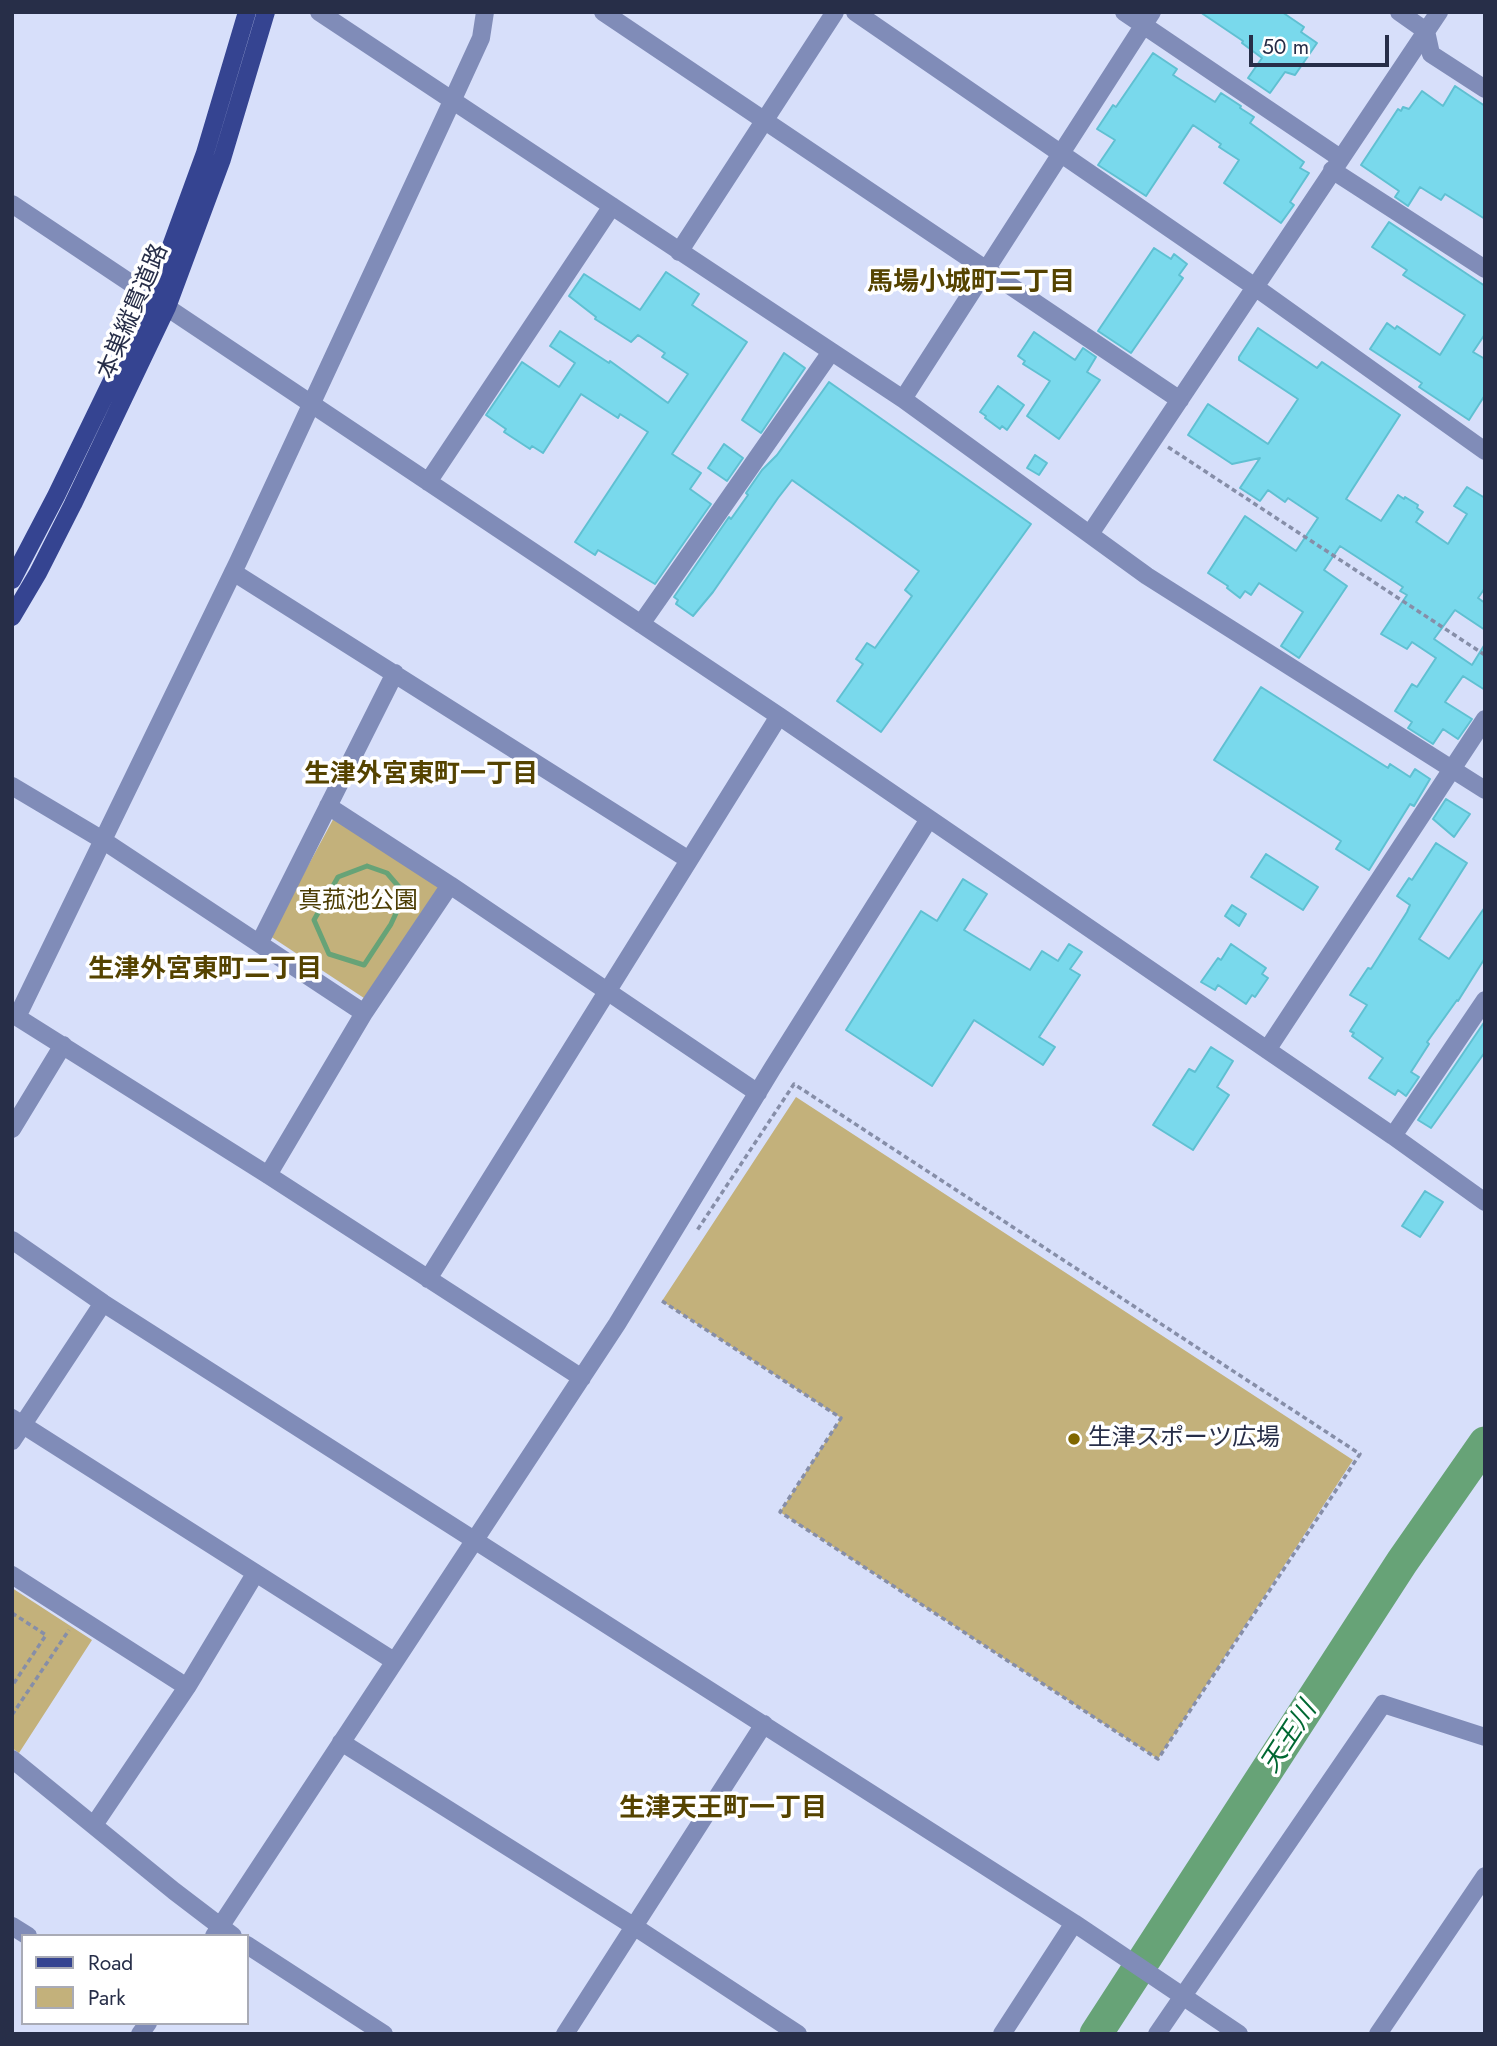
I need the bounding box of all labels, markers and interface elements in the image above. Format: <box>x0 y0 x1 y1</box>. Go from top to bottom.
scale bar <box>1252 21 1392 65</box>
text: 50 m <box>1262 32 1309 62</box>
street label: 本巣縦貫道路 <box>93 240 175 384</box>
district label: 馬場小城町二丁目 <box>867 268 1075 300</box>
district label: 生津外宮東町一丁目 <box>304 760 538 792</box>
park label: 真菰池公園 <box>298 888 418 916</box>
district label: 生津外宮東町二丁目 <box>88 955 322 987</box>
place label: 生津スポーツ広場 <box>1088 1425 1280 1453</box>
marker: 生津スポーツ広場 <box>1066 1431 1082 1447</box>
water label: 天王川 <box>1256 1697 1324 1779</box>
district label: 生津天王町一丁目 <box>619 1794 827 1826</box>
legend <box>21 1934 248 2025</box>
text: Road <box>88 1948 133 1978</box>
text: Park <box>88 1983 125 2013</box>

